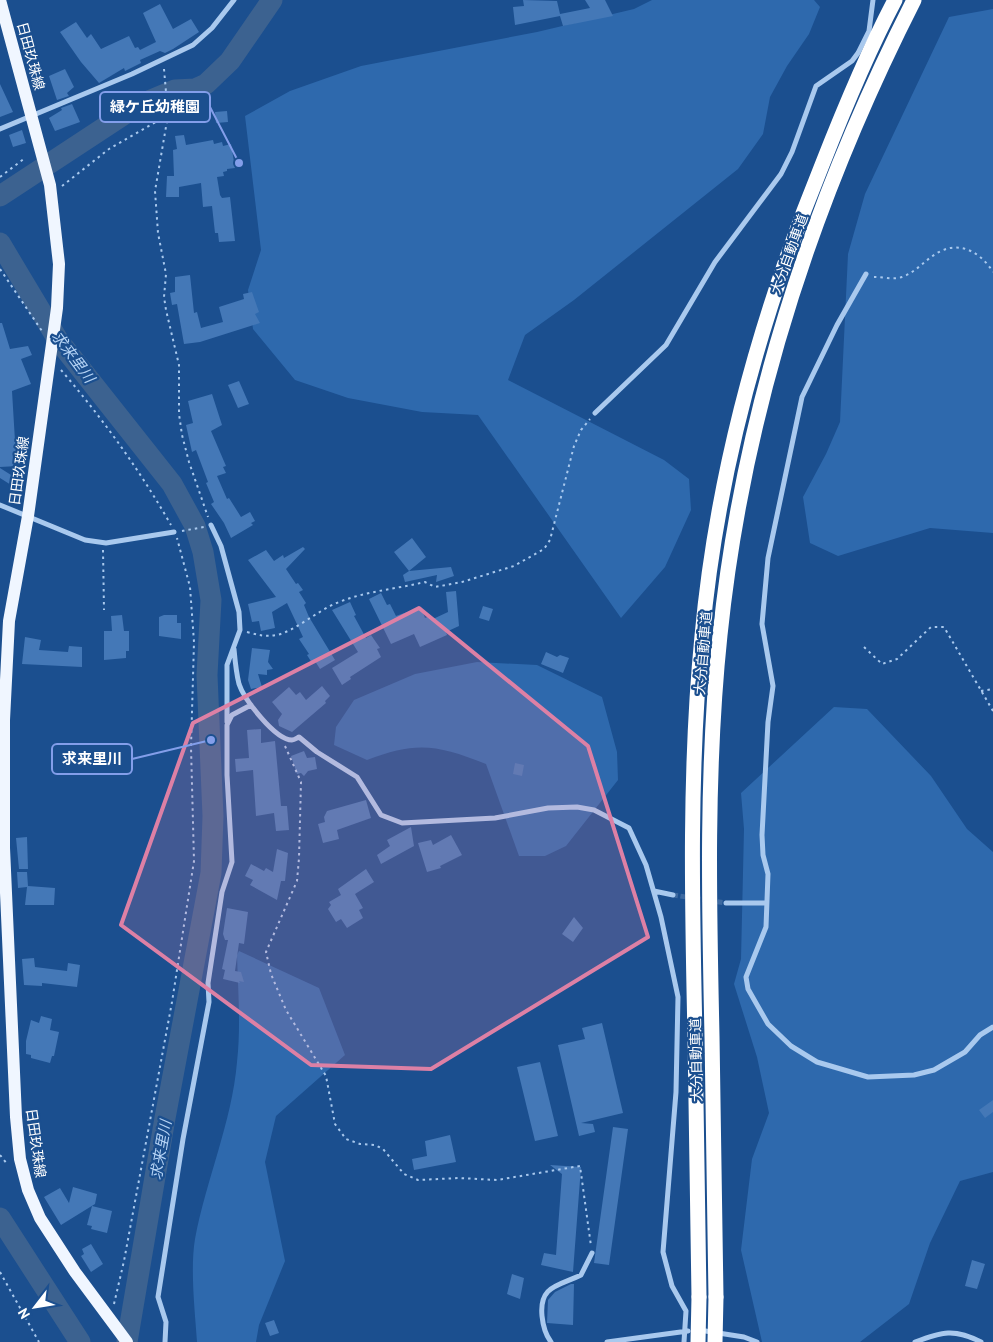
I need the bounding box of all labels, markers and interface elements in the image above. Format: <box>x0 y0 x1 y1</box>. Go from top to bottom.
street label: 日田玖珠線 <box>13 20 49 92</box>
callout: 緑ケ丘幼稚園 <box>100 92 210 122</box>
text: 緑ケ丘幼稚園 <box>110 97 200 116</box>
street label: 大分自動車道 <box>766 211 812 297</box>
water label: 求来里川 <box>48 327 100 388</box>
street label: 日田玖珠線 <box>5 435 33 507</box>
street label: 大分自動車道 <box>690 610 716 696</box>
callout: 求来里川 <box>52 744 132 774</box>
text: 求来里川 <box>62 749 122 768</box>
street label: 大分自動車道 <box>686 1018 706 1102</box>
street label: 日田玖珠線 <box>22 1107 50 1179</box>
water label: 求来里川 <box>146 1117 175 1181</box>
north arrow <box>10 1282 60 1332</box>
text: N <box>14 1305 34 1322</box>

